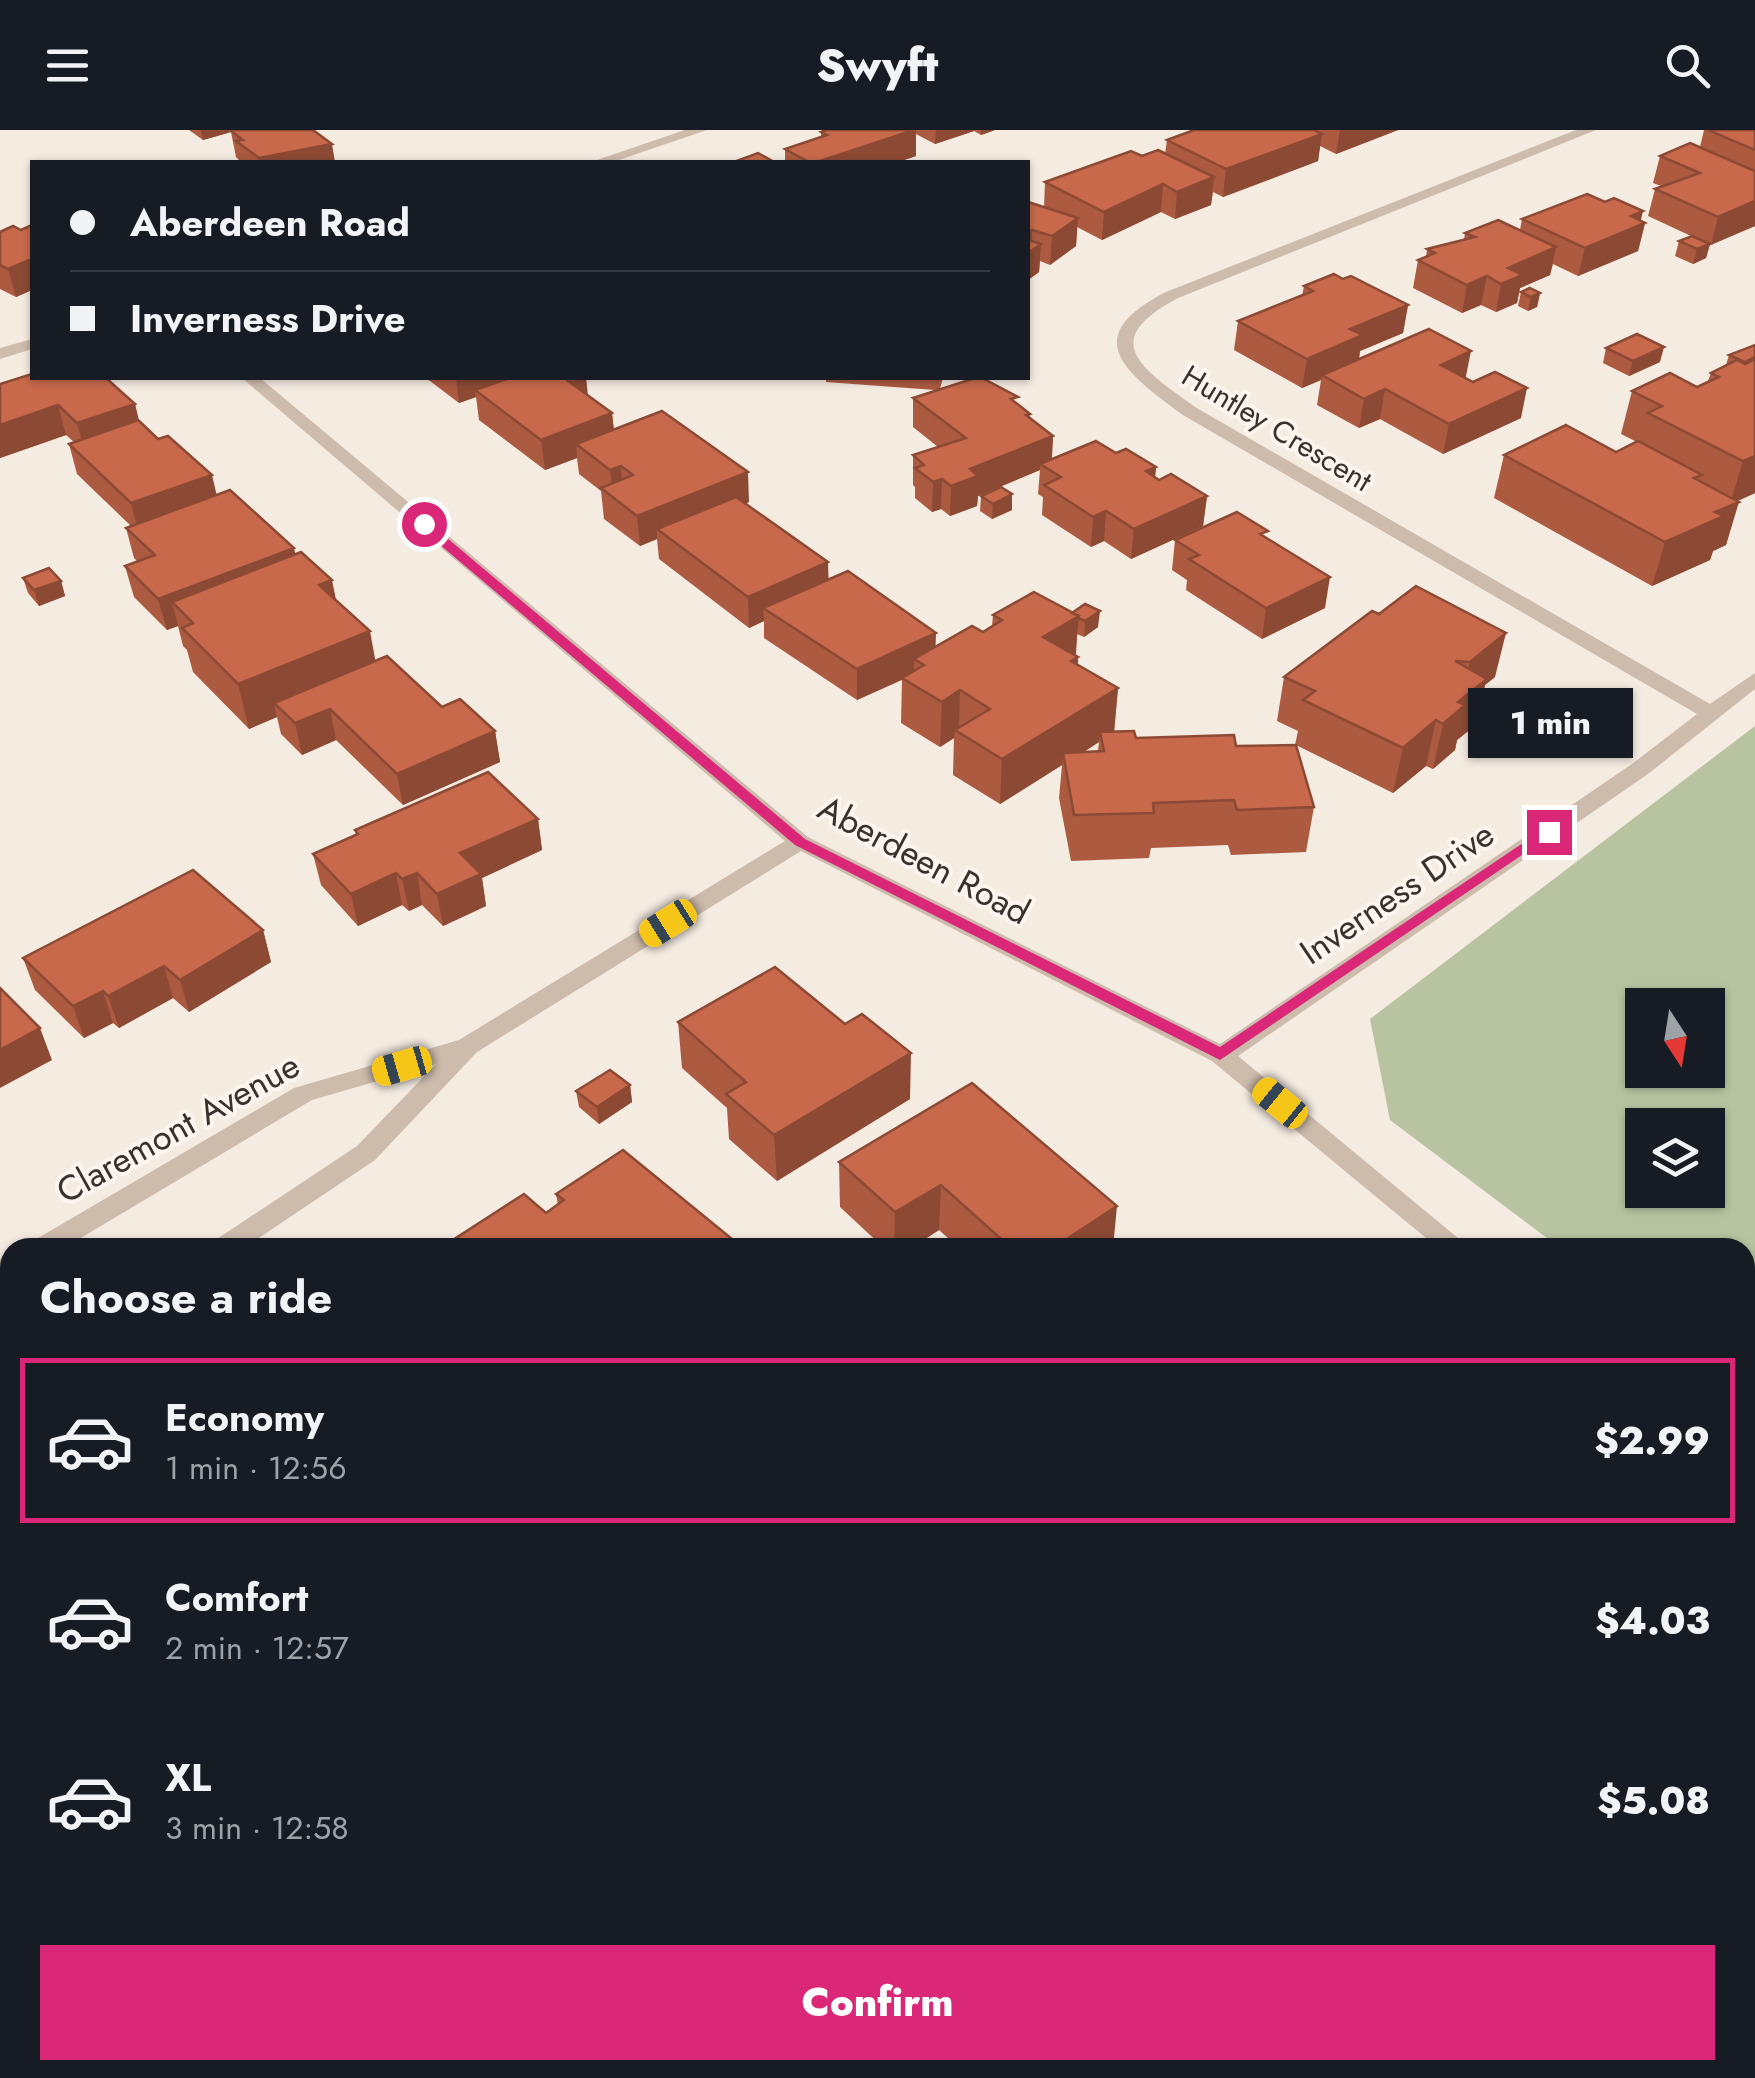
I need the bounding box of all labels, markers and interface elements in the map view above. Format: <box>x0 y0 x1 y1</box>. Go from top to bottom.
text: Swyft <box>817 33 938 98</box>
icon: menu <box>40 38 95 93</box>
icon: search <box>1660 38 1715 93</box>
text: Aberdeen Road <box>130 195 410 250</box>
text: Inverness Drive <box>130 291 406 346</box>
street label: Huntley Crescent <box>1174 354 1381 502</box>
route start <box>402 502 447 547</box>
callout: 1 min <box>1466 687 1632 757</box>
text: 1 min <box>1510 700 1591 746</box>
street label: Aberdeen Road <box>809 783 1039 937</box>
street label: Inverness Drive <box>1290 809 1504 977</box>
route end <box>1527 810 1572 855</box>
car <box>635 894 701 952</box>
north arrow <box>1625 988 1725 1088</box>
map controls <box>1625 988 1725 1208</box>
street label: Claremont Avenue <box>47 1040 309 1216</box>
car <box>369 1043 435 1089</box>
car <box>1247 1072 1313 1134</box>
button: layers <box>1625 1108 1725 1208</box>
text: Choose a ride <box>40 1265 332 1330</box>
text: Economy <box>165 1390 324 1445</box>
icon: car <box>45 1396 135 1486</box>
text: $2.99 <box>1595 1413 1710 1468</box>
text: 1 min · 12:56 <box>165 1445 347 1491</box>
text: Comfort <box>165 1570 308 1625</box>
icon: car <box>45 1576 135 1666</box>
text: $4.03 <box>1595 1593 1710 1648</box>
text: 2 min · 12:57 <box>165 1625 349 1671</box>
text: XL <box>165 1750 211 1805</box>
icon: car <box>45 1756 135 1846</box>
text: $5.08 <box>1597 1773 1710 1828</box>
text: 3 min · 12:58 <box>165 1805 349 1851</box>
button: Confirm <box>40 1945 1715 2060</box>

